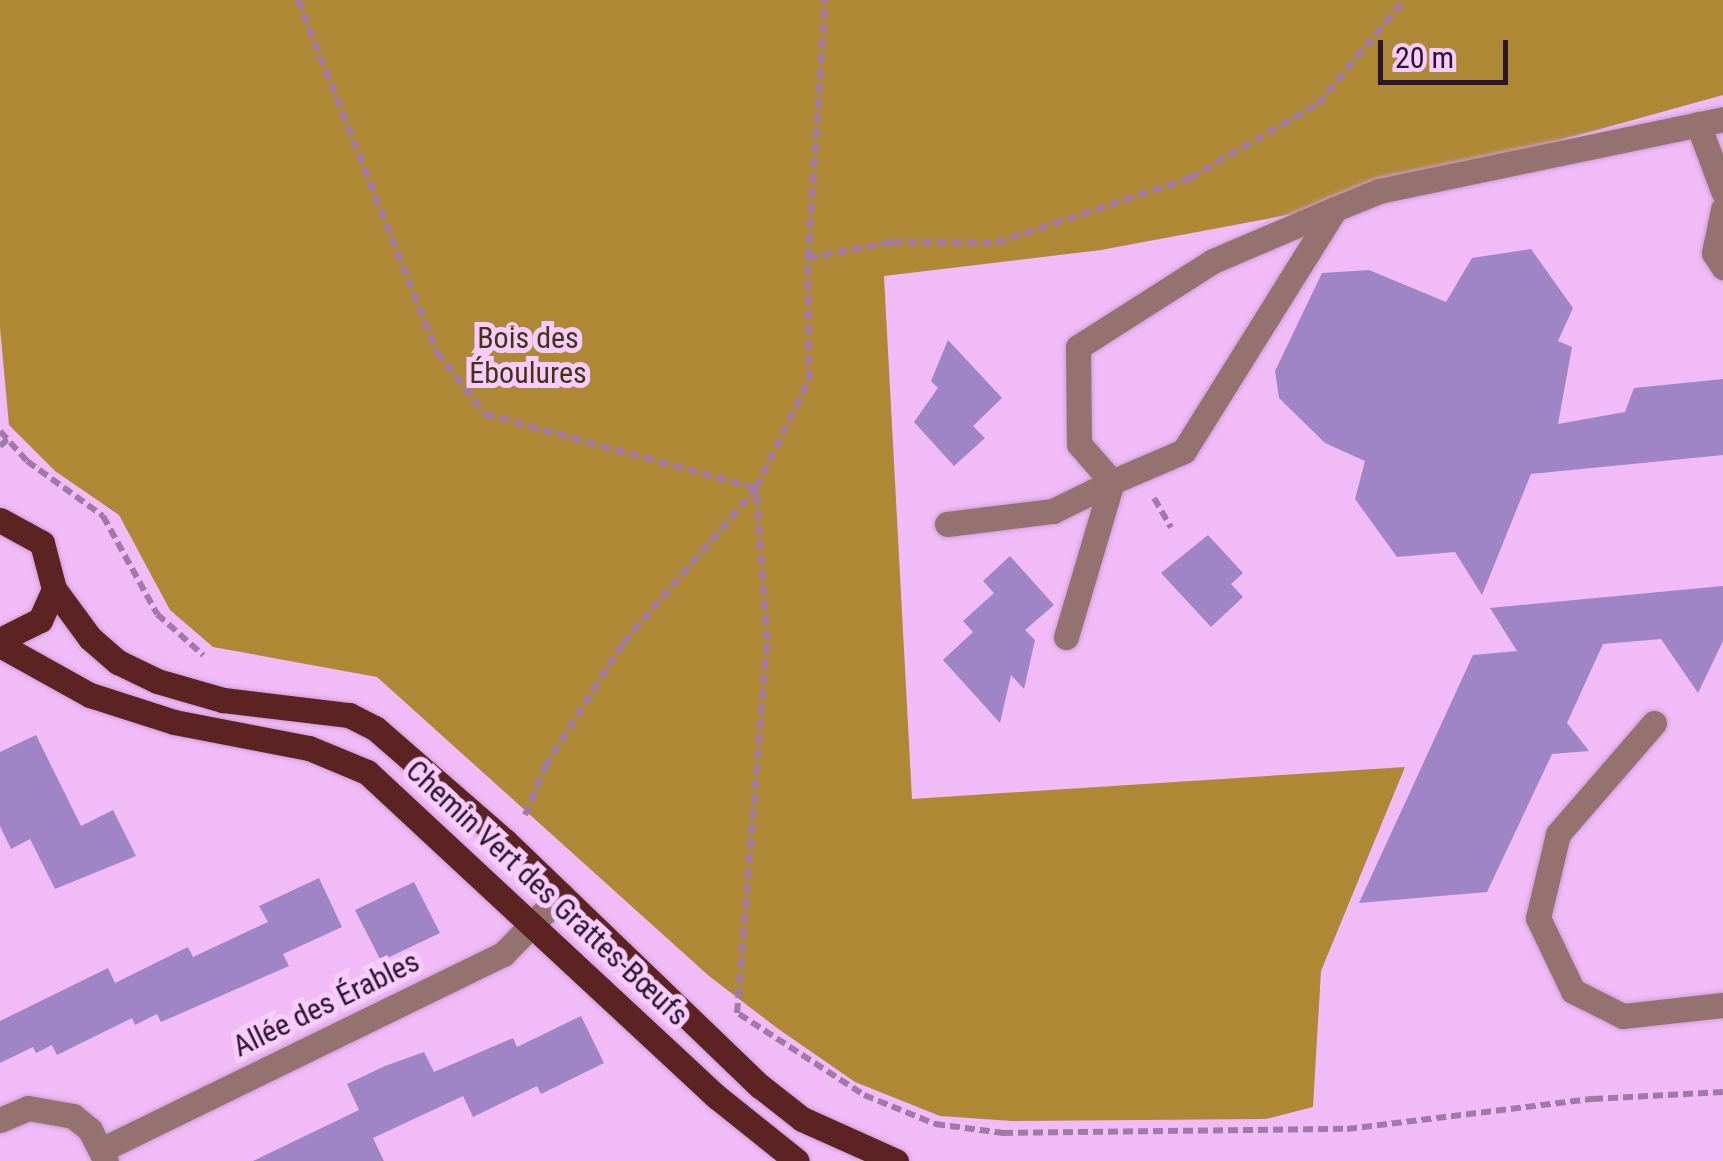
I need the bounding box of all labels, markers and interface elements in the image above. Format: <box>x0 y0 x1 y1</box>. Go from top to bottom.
scale bar <box>1383 20 1513 82</box>
text: 20 m <box>1395 40 1454 75</box>
park label: Bois des Éboulures <box>469 320 587 390</box>
street label: Chemin Vert des Grattes-Bœufs <box>398 753 696 1033</box>
street label: Allée des Érables <box>227 943 425 1065</box>

